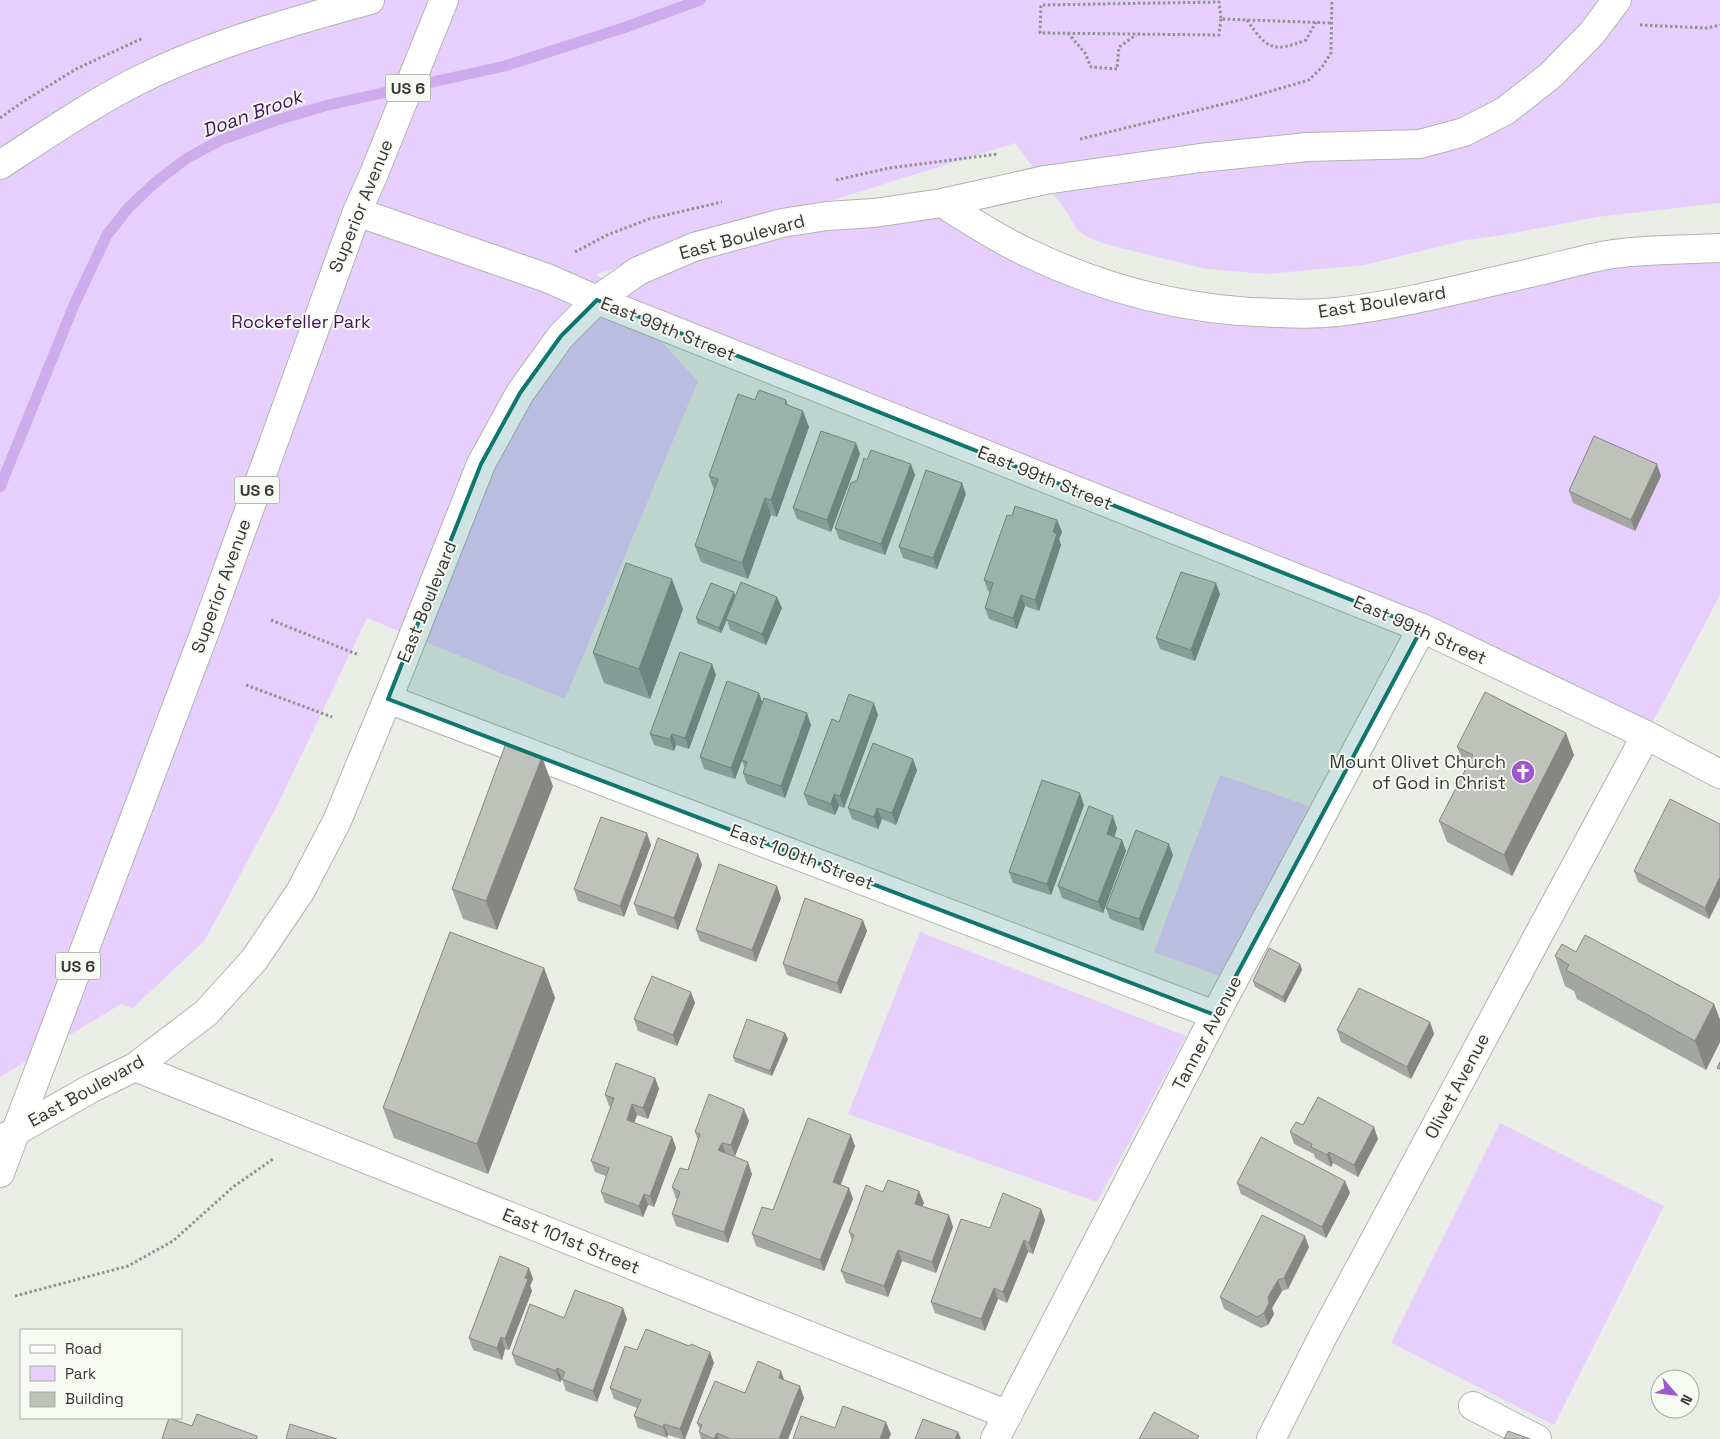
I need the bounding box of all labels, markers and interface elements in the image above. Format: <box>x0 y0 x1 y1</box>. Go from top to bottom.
road number: US 6 <box>386 75 430 102</box>
water label: Doan Brook <box>199 83 308 143</box>
street label: Superior Avenue <box>323 136 398 276</box>
street label: East Boulevard <box>677 209 807 264</box>
street label: East Boulevard <box>1316 280 1448 323</box>
street label: East 99th Street <box>597 291 739 366</box>
park label: Rockefeller Park <box>231 310 371 333</box>
street label: East 99th Street <box>974 440 1116 515</box>
road number: US 6 <box>234 476 280 504</box>
street label: Superior Avenue <box>186 515 256 656</box>
street label: East Boulevard <box>392 538 461 666</box>
street label: East 99th Street <box>1350 590 1490 669</box>
place label: Mount Olivet Church of God in Christ <box>1329 750 1506 794</box>
church icon: Mount Olivet Church of God in Christ <box>1510 759 1536 785</box>
street label: East 100th Street <box>727 819 877 895</box>
road number: US 6 <box>56 952 100 979</box>
street label: Tanner Avenue <box>1167 971 1246 1094</box>
street label: Olivet Avenue <box>1419 1029 1494 1143</box>
street label: East Boulevard <box>24 1049 148 1132</box>
street label: East 101st Street <box>499 1202 643 1279</box>
legend <box>20 1329 182 1419</box>
text: Road <box>65 1339 102 1358</box>
text: Park <box>65 1364 96 1383</box>
north arrow <box>1650 1369 1700 1419</box>
text: Building <box>65 1389 124 1408</box>
text: N <box>1676 1392 1697 1408</box>

